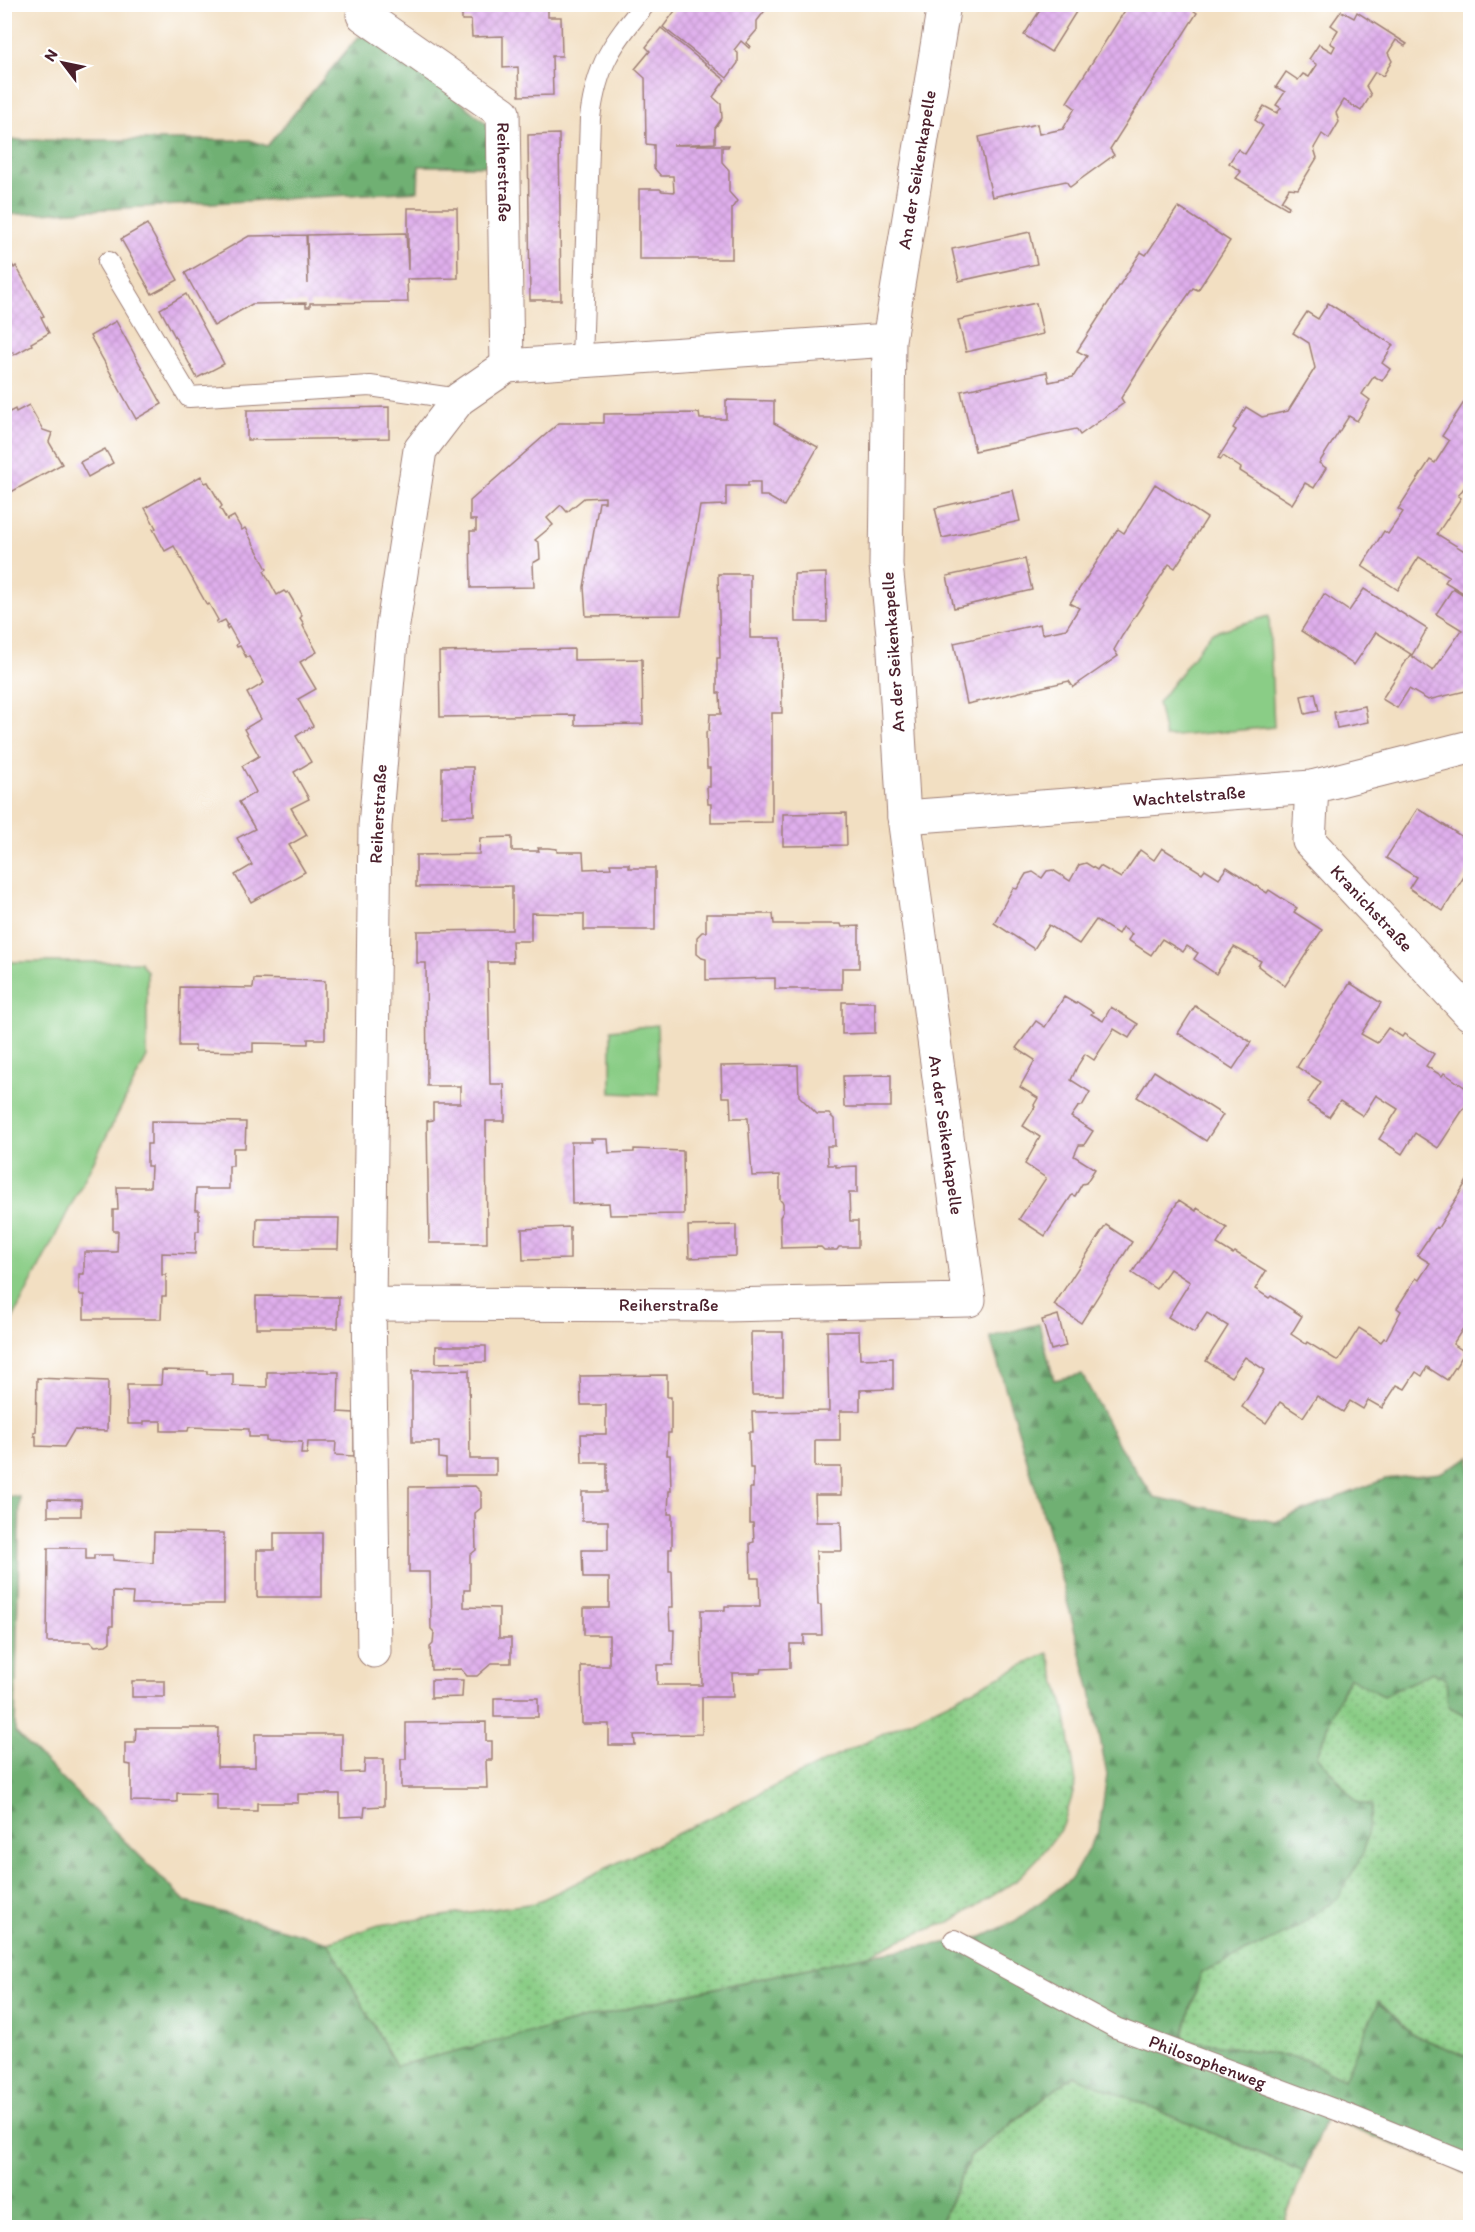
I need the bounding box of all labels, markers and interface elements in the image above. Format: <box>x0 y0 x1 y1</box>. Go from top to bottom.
north arrow <box>33 33 93 93</box>
text: N <box>40 46 62 65</box>
street label: An der Seikenkapelle <box>893 88 941 251</box>
street label: Reiherstraße <box>492 122 516 222</box>
street label: An der Seikenkapelle <box>876 571 910 733</box>
street label: Reiherstraße <box>364 764 392 864</box>
street label: Wachtelstraße <box>1132 781 1246 811</box>
street label: Kranichstraße <box>1326 860 1418 956</box>
street label: An der Seikenkapelle <box>924 1054 968 1216</box>
street label: Reiherstraße <box>619 1294 719 1316</box>
street label: Philosophenweg <box>1146 2030 1270 2094</box>

